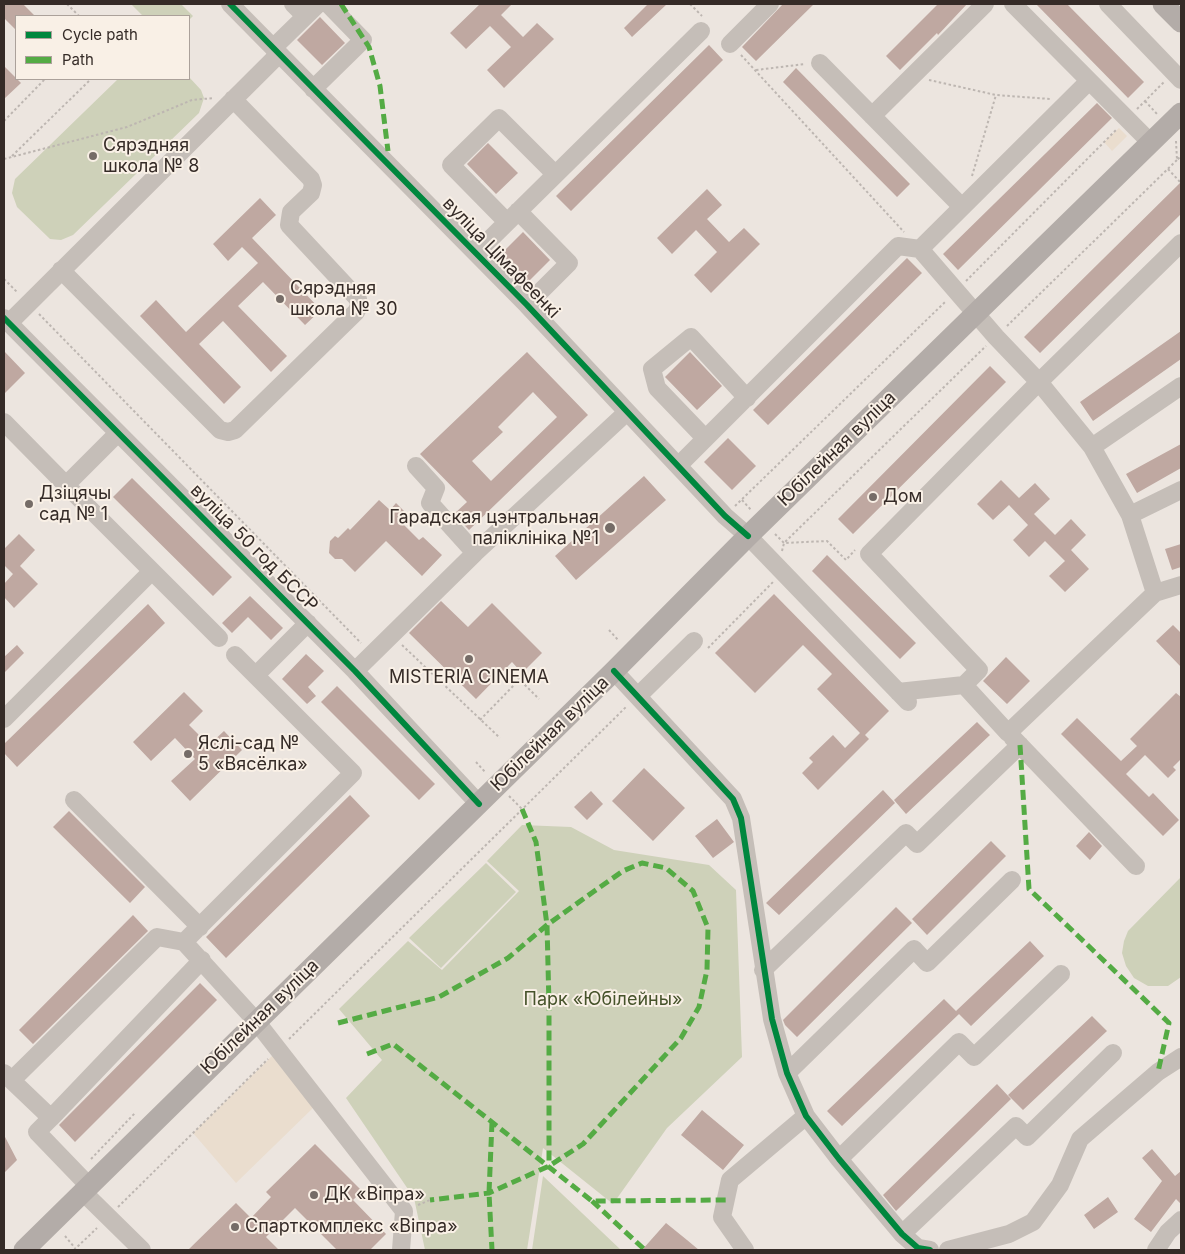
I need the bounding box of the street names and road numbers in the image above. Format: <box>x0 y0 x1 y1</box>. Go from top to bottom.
street label: вуліца Цімафеенкі <box>438 193 564 323</box>
street label: Юбілейная вуліца <box>774 387 900 511</box>
street label: вуліца 50 год БССР <box>186 480 322 616</box>
street label: Юбілейная вуліца <box>487 672 613 796</box>
street label: Юбілейная вуліца <box>197 955 323 1079</box>

